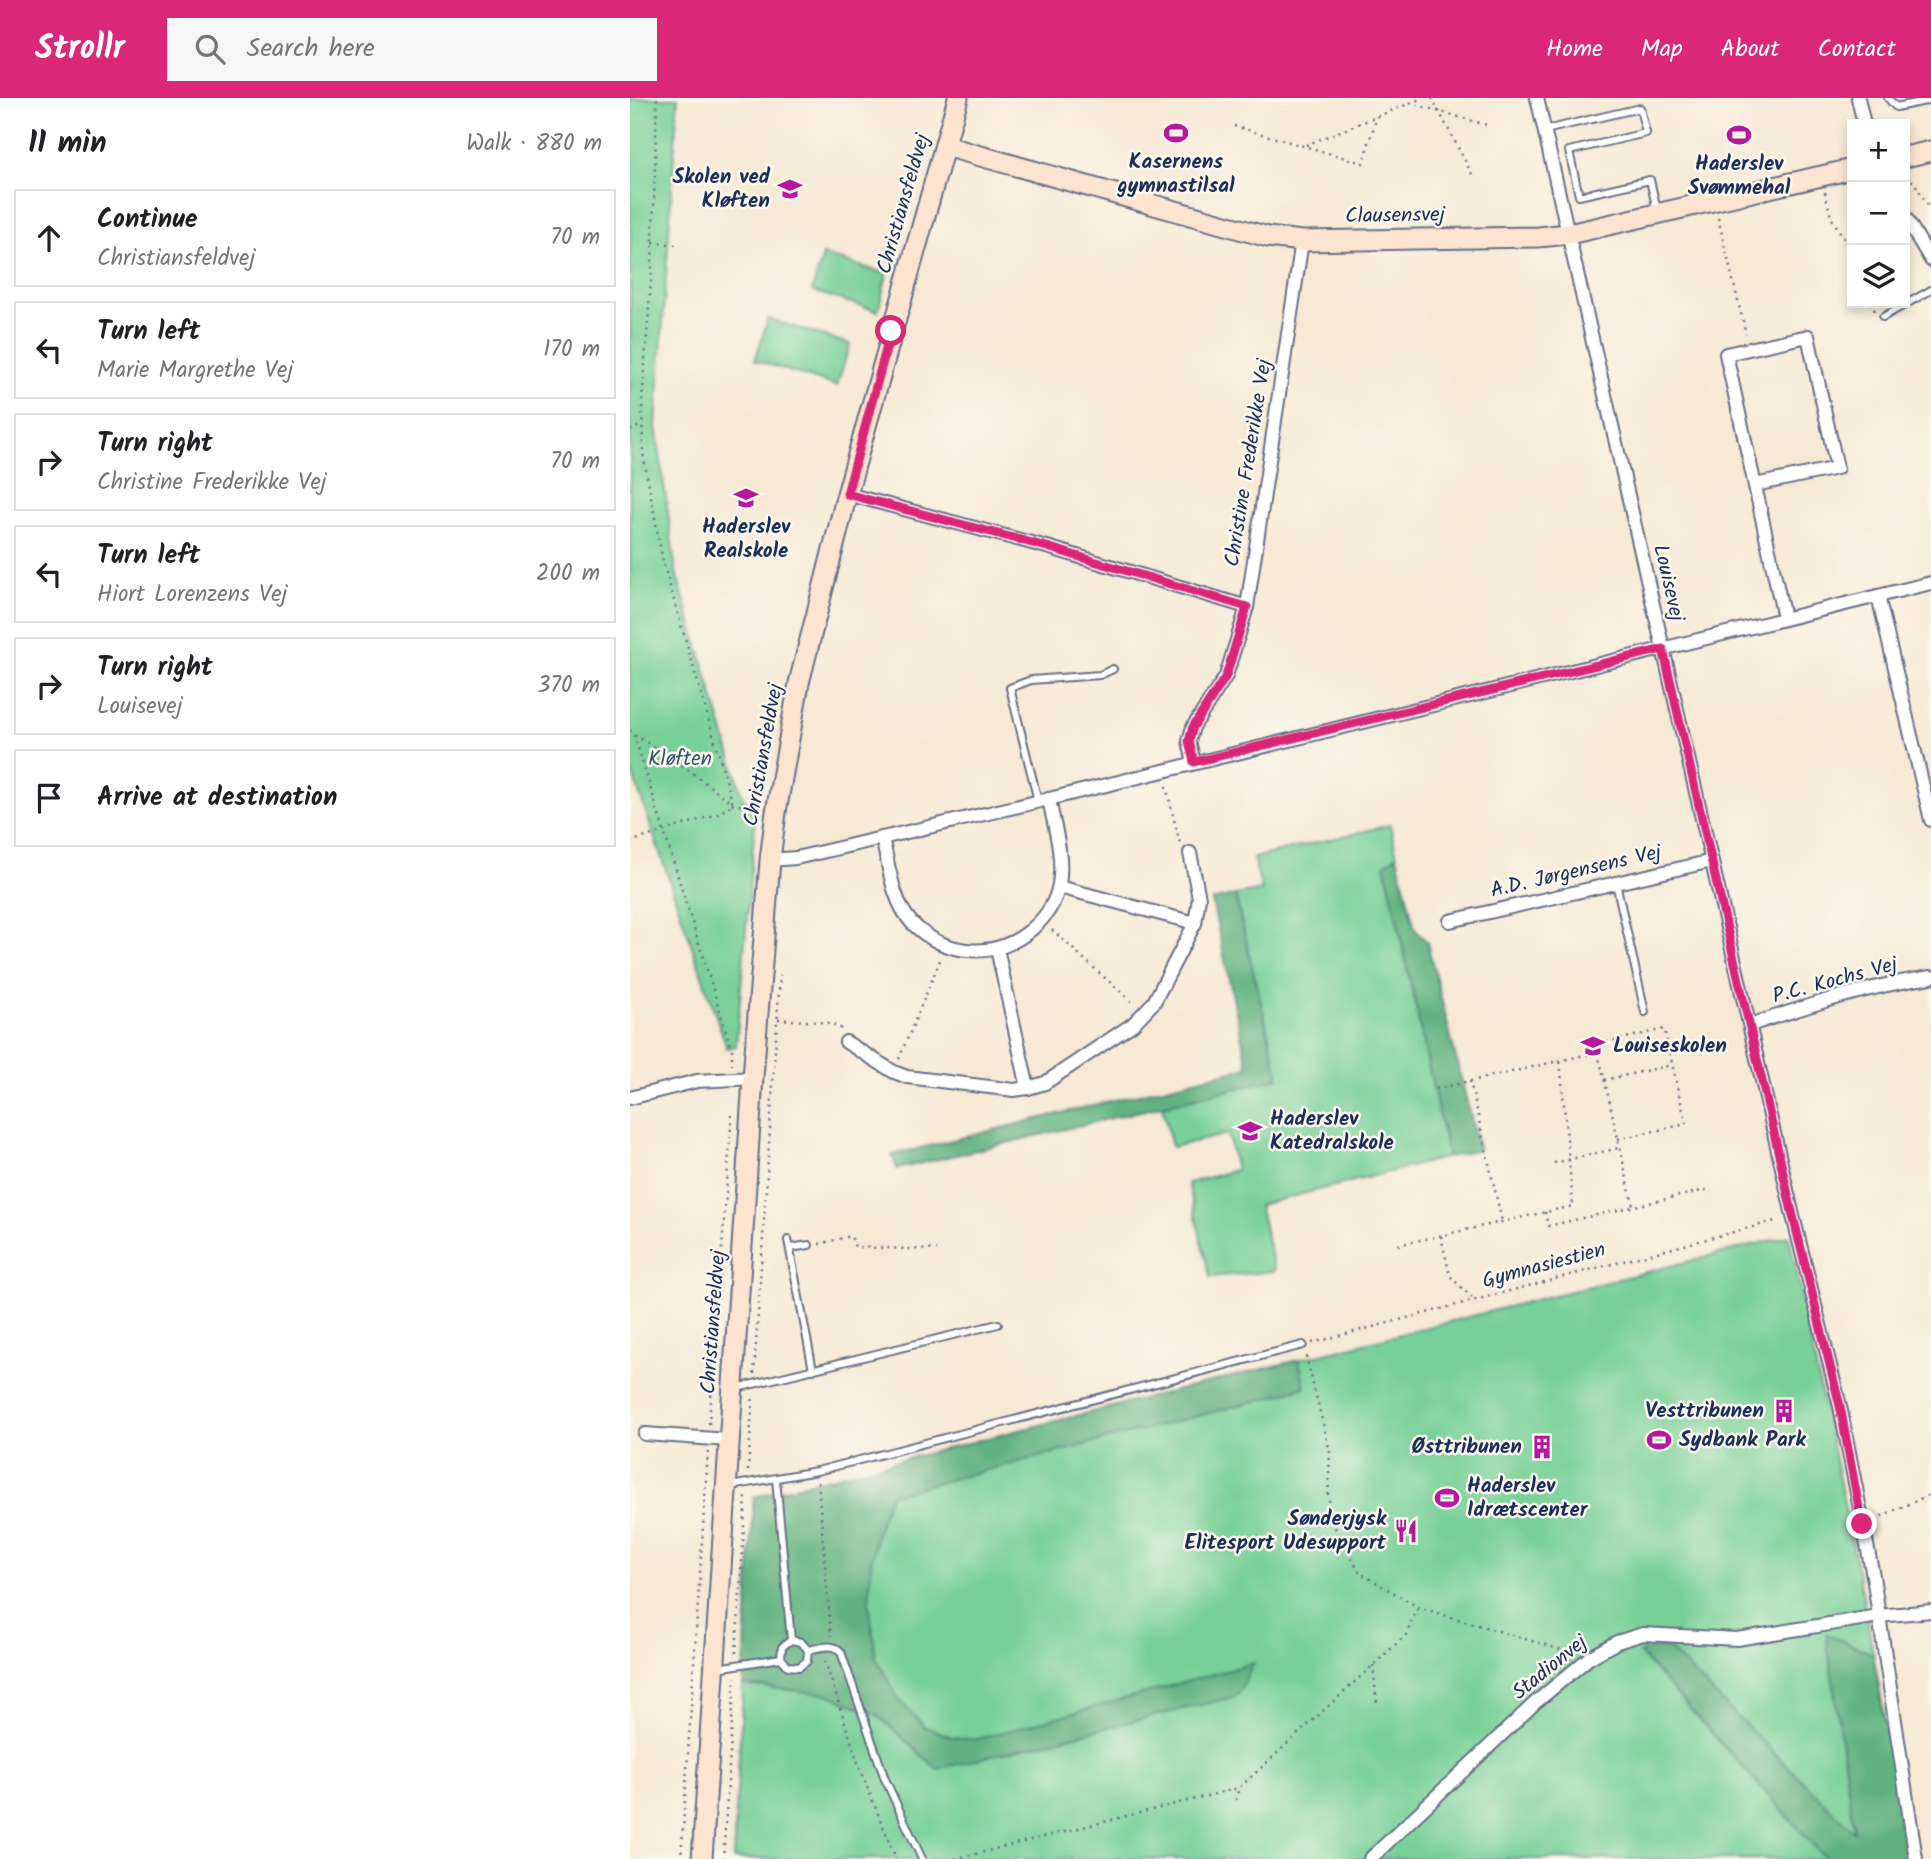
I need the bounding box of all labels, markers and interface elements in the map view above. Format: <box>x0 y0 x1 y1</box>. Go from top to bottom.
search box <box>167 18 657 81</box>
text: Strollr <box>35 23 125 76</box>
text: Search here <box>247 28 375 70</box>
icon: search <box>191 30 229 68</box>
text: Home <box>1546 30 1603 69</box>
text: Map <box>1641 30 1683 69</box>
text: About <box>1721 30 1779 69</box>
text: Contact <box>1817 30 1896 69</box>
sports icon: Kasernens gymnastilsal <box>1162 119 1190 147</box>
map controls <box>1847 119 1910 308</box>
button: + <box>1847 119 1910 182</box>
text: 11 min <box>28 120 107 168</box>
sports icon: Haderslev Svømmehal <box>1725 121 1753 149</box>
text: Walk · 880 m <box>466 126 602 162</box>
street label: Christiansfeldvej <box>868 129 940 278</box>
place label: Kasernens gymnastilsal <box>1117 146 1235 203</box>
place label: Haderslev Svømmehal <box>1688 148 1791 205</box>
place label: Skolen ved Kløften <box>672 161 771 218</box>
school or university icon: Skolen ved Kløften <box>776 175 804 203</box>
button: − <box>1847 182 1910 245</box>
text: Continue <box>97 199 198 241</box>
street label: Clausensvej <box>1345 199 1446 233</box>
icon: ahead <box>30 219 68 257</box>
text: 70 m <box>550 220 600 256</box>
text: Christiansfeldvej <box>97 241 255 277</box>
button: layers <box>1847 245 1910 308</box>
text: Turn left <box>97 311 200 353</box>
route start <box>875 315 906 346</box>
icon: left <box>30 331 68 369</box>
text: 170 m <box>543 332 600 368</box>
text: Marie Margrethe Vej <box>97 353 293 389</box>
street label: Christine Frederikke Vej <box>1216 356 1282 569</box>
text: Turn right <box>97 423 213 465</box>
icon: right <box>30 443 68 481</box>
text: 70 m <box>550 444 600 480</box>
text: Christine Frederikke Vej <box>97 465 327 501</box>
school or university icon: Haderslev Realskole <box>732 484 760 512</box>
place label: Haderslev Realskole <box>702 511 791 568</box>
text: Turn left <box>97 535 200 577</box>
street label: Louisevej <box>1643 541 1693 625</box>
icon: left <box>30 555 68 593</box>
text: 200 m <box>536 556 600 592</box>
text: Hiort Lorenzens Vej <box>97 577 287 613</box>
text: Turn right <box>97 647 213 689</box>
icon: right <box>30 667 68 705</box>
text: 370 m <box>537 668 600 704</box>
street label: Christiansfeldvej <box>735 680 793 829</box>
text: Louisevej <box>97 689 183 725</box>
park label: Kløften <box>648 743 712 776</box>
text: Arrive at destination <box>97 777 337 819</box>
icon: arrive <box>30 779 68 817</box>
street label: A.D. Jørgensens Vej <box>1487 836 1665 908</box>
street label: P.C. Kochs Vej <box>1769 948 1902 1014</box>
place label: Louiseskolen <box>1613 1030 1727 1063</box>
school or university icon: Louiseskolen <box>1579 1032 1607 1060</box>
place label: Haderslev Katedralskole <box>1270 1103 1394 1160</box>
school or university icon: Haderslev Katedralskole <box>1236 1117 1264 1145</box>
street label: Gymnasiestien <box>1479 1234 1609 1298</box>
street label: Christiansfeldvej <box>693 1248 736 1395</box>
place label: Vesttribunen <box>1645 1395 1764 1428</box>
building icon: Vesttribunen <box>1770 1397 1798 1425</box>
place label: Sydbank Park <box>1679 1424 1806 1457</box>
sports icon: Sydbank Park <box>1645 1426 1673 1454</box>
place label: Østtribunen <box>1412 1431 1522 1464</box>
building icon: Østtribunen <box>1528 1433 1556 1461</box>
place label: Haderslev Idrætscenter <box>1467 1470 1589 1527</box>
sports icon: Haderslev Idrætscenter <box>1433 1484 1461 1512</box>
place label: Sønderjysk Elitesport Udesupport <box>1185 1503 1387 1560</box>
route end <box>1846 1508 1877 1539</box>
restaurant icon: Sønderjysk Elitesport Udesupport <box>1392 1517 1420 1545</box>
street label: Stadionvej <box>1505 1627 1595 1709</box>

